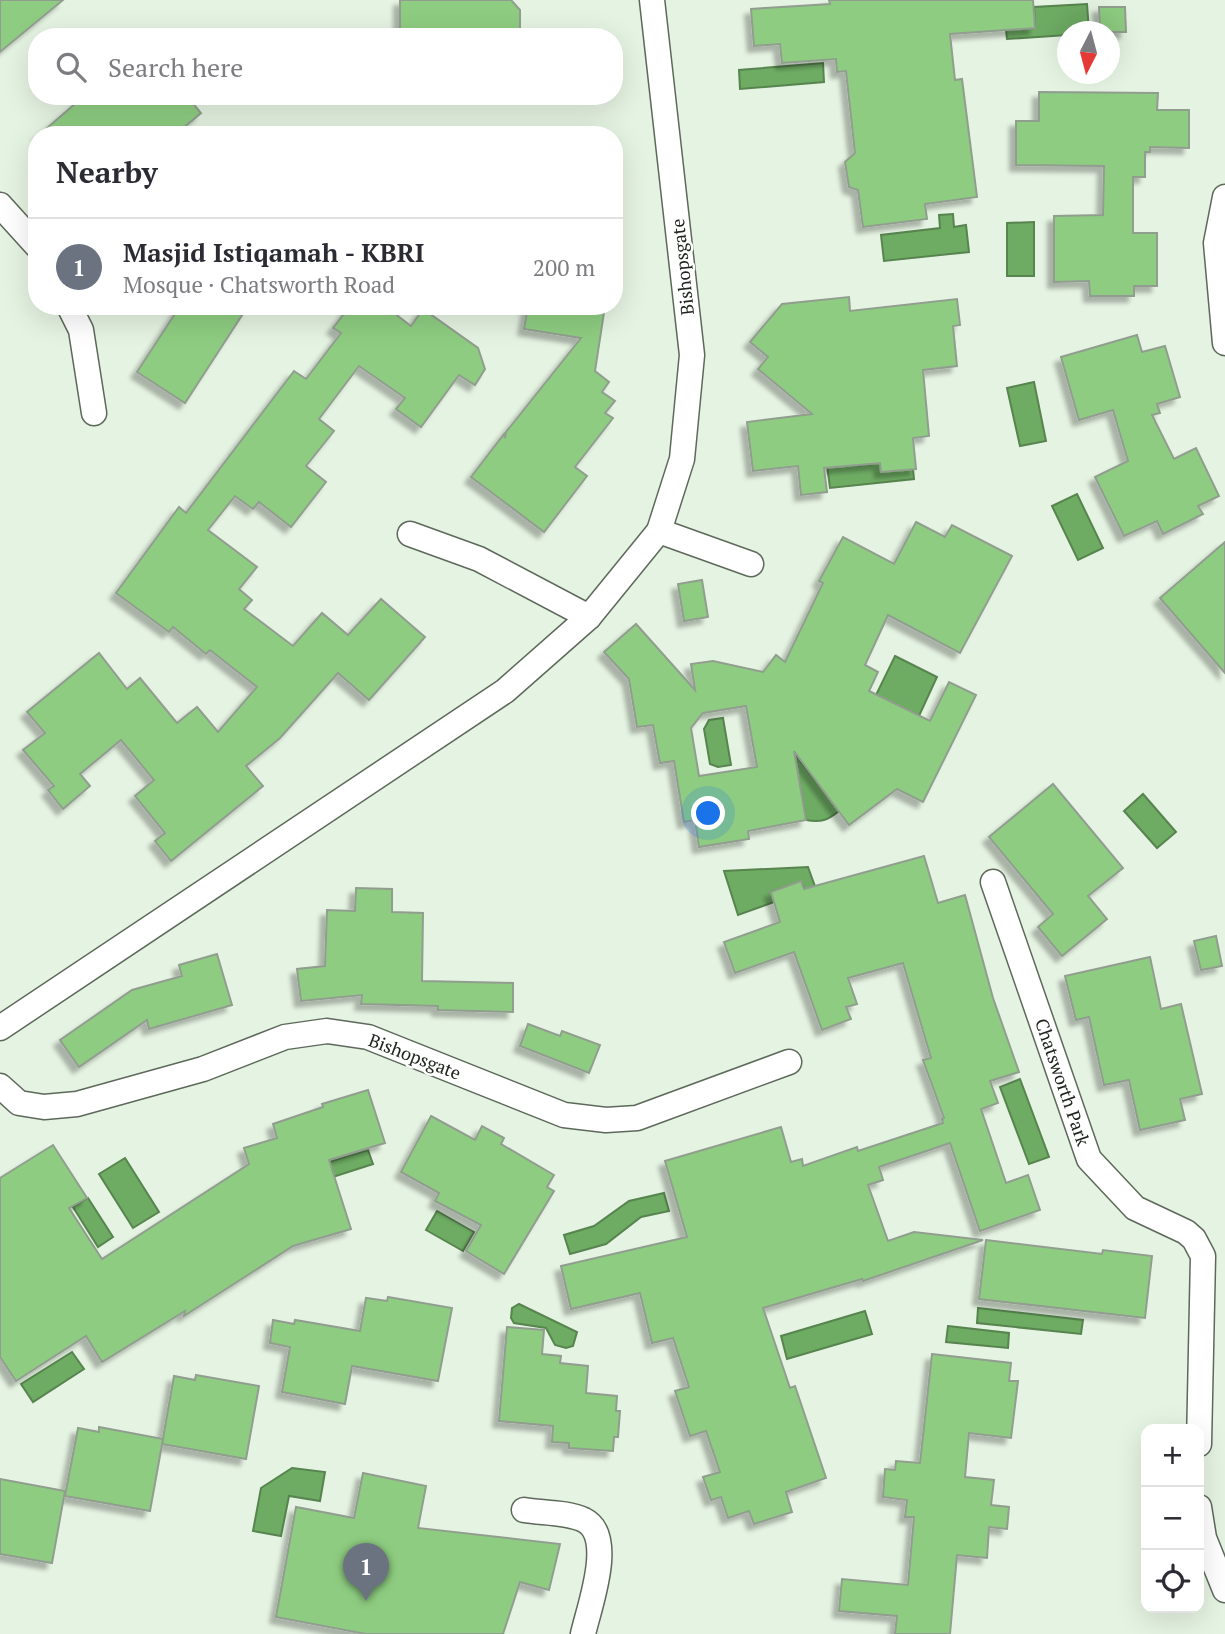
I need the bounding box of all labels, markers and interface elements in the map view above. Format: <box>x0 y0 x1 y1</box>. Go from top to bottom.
north arrow <box>1057 21 1120 84</box>
search box <box>28 28 623 105</box>
icon: search <box>52 48 90 86</box>
text: Search here <box>108 50 243 84</box>
text: Nearby <box>56 152 158 192</box>
street label: Bishopsgate <box>665 217 699 317</box>
text: Masjid Istiqamah - KBRI <box>123 235 424 269</box>
text: 1 <box>73 252 86 283</box>
text: 200 m <box>533 252 595 283</box>
text: Mosque · Chatsworth Road <box>123 269 395 300</box>
your location <box>691 796 725 830</box>
street label: Chatsworth Park <box>1030 1015 1096 1149</box>
street label: Bishopsgate <box>365 1027 465 1085</box>
map controls <box>1141 1424 1204 1613</box>
button: + <box>1141 1424 1204 1487</box>
button: − <box>1141 1487 1204 1550</box>
pin: 1 <box>343 1543 389 1601</box>
button: locate <box>1141 1550 1204 1613</box>

